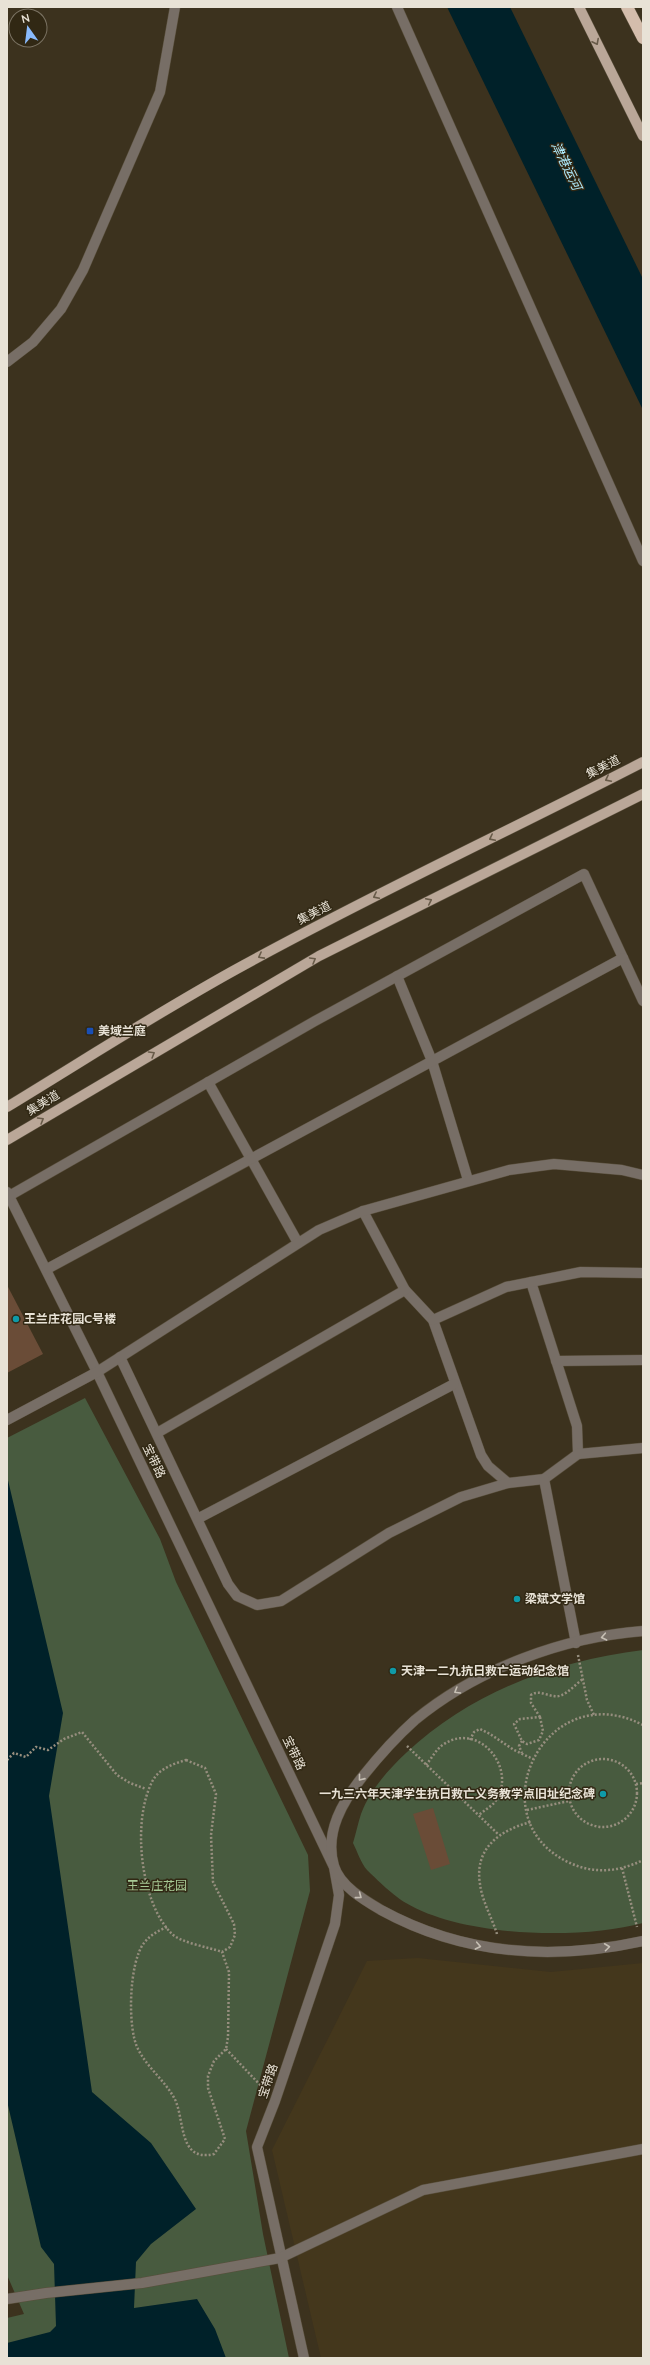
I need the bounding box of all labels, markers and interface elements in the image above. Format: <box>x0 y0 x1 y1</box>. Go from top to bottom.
north arrow <box>8 8 48 48</box>
text: N <box>20 11 32 27</box>
one-way arrow <box>591 38 599 45</box>
water label: 津港运河 <box>547 139 587 196</box>
street label: 集美道 <box>583 752 623 782</box>
one-way arrow <box>605 775 613 782</box>
one-way arrow <box>489 833 496 841</box>
one-way arrow <box>373 891 380 899</box>
street label: 集美道 <box>294 898 334 928</box>
one-way arrow <box>425 898 432 906</box>
one-way arrow <box>257 951 265 959</box>
one-way arrow <box>309 957 316 964</box>
place label: 美域兰庭 <box>98 1023 146 1039</box>
marker: 美域兰庭 <box>85 1026 95 1036</box>
one-way arrow <box>148 1051 155 1058</box>
street label: 集美道 <box>23 1087 63 1119</box>
one-way arrow <box>36 1118 44 1125</box>
place label: 王兰庄花园C号楼 <box>24 1311 116 1327</box>
marker: 王兰庄花园C号楼 <box>11 1314 21 1324</box>
street label: 宝带路 <box>139 1441 169 1481</box>
place label: 梁斌文学馆 <box>525 1591 585 1607</box>
marker: 梁斌文学馆 <box>512 1594 522 1604</box>
one-way arrow <box>601 1632 608 1641</box>
place label: 天津一二九抗日救亡运动纪念馆 <box>401 1663 569 1679</box>
marker: 天津一二九抗日救亡运动纪念馆 <box>388 1666 398 1676</box>
one-way arrow <box>454 1687 461 1694</box>
street label: 宝带路 <box>279 1733 309 1773</box>
one-way arrow <box>359 1774 366 1781</box>
place label: 一九三六年天津学生抗日救亡义务教学点旧址纪念碑 <box>319 1786 595 1802</box>
marker: 一九三六年天津学生抗日救亡义务教学点旧址纪念碑 <box>598 1789 608 1799</box>
park label: 王兰庄花园 <box>127 1878 187 1894</box>
one-way arrow <box>355 1891 362 1898</box>
one-way arrow <box>475 1941 481 1950</box>
one-way arrow <box>604 1943 610 1952</box>
street label: 宝带路 <box>255 2061 281 2101</box>

